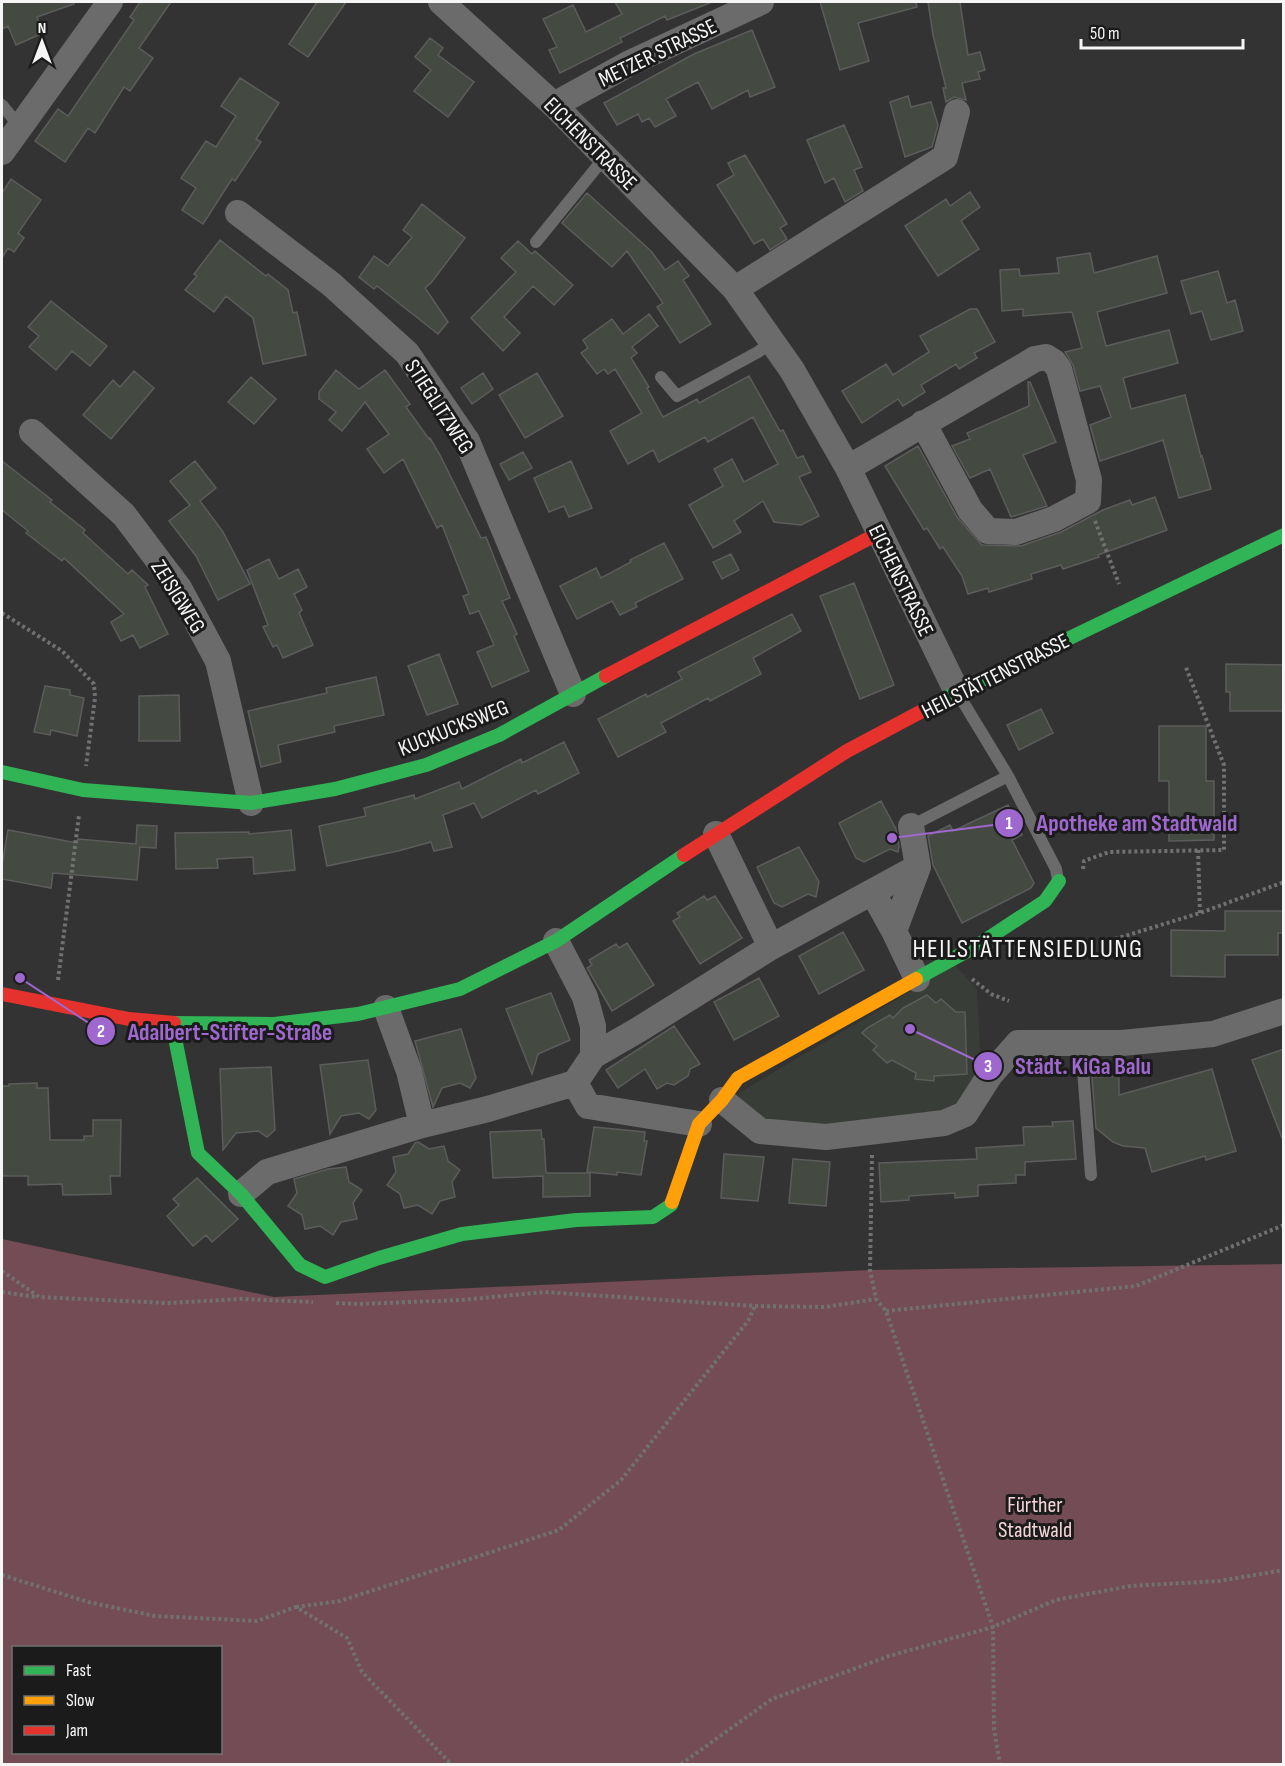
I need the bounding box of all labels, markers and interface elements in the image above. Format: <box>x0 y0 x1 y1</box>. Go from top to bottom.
north arrow <box>12 12 72 72</box>
scale bar <box>1081 12 1243 50</box>
street label: METZER STRASSE <box>594 13 721 94</box>
text: N <box>38 19 46 38</box>
text: 50 m <box>1090 23 1120 44</box>
street label: EICHENSTRASSE <box>538 92 642 196</box>
street label: STIEGLITZWEG <box>398 355 479 459</box>
street label: EICHENSTRASSE <box>862 520 939 641</box>
street label: ZEISIGWEG <box>145 555 211 639</box>
street label: HEILSTÄTTENSTRASSE <box>917 628 1074 725</box>
street label: KUCKUCKSWEG <box>394 694 513 763</box>
callout: Apotheke am Stadtwald <box>994 802 1249 844</box>
text: Apotheke am Stadtwald <box>1036 809 1237 838</box>
text: 1 <box>1005 813 1013 834</box>
district label: HEILSTÄTTENSIEDLUNG <box>912 934 1144 965</box>
callout: Adalbert-Stifter-Straße <box>86 1010 344 1052</box>
text: Adalbert-Stifter-Straße <box>127 1018 332 1047</box>
text: 2 <box>97 1021 105 1042</box>
callout: Städt. KiGa Balu <box>973 1045 1163 1087</box>
text: Städt. KiGa Balu <box>1015 1052 1151 1081</box>
text: 3 <box>984 1056 992 1077</box>
park label: Fürther Stadtwald <box>998 1492 1072 1544</box>
legend <box>12 1646 222 1754</box>
text: Fast <box>66 1660 92 1681</box>
text: Slow <box>66 1690 95 1711</box>
text: Jam <box>65 1720 88 1741</box>

